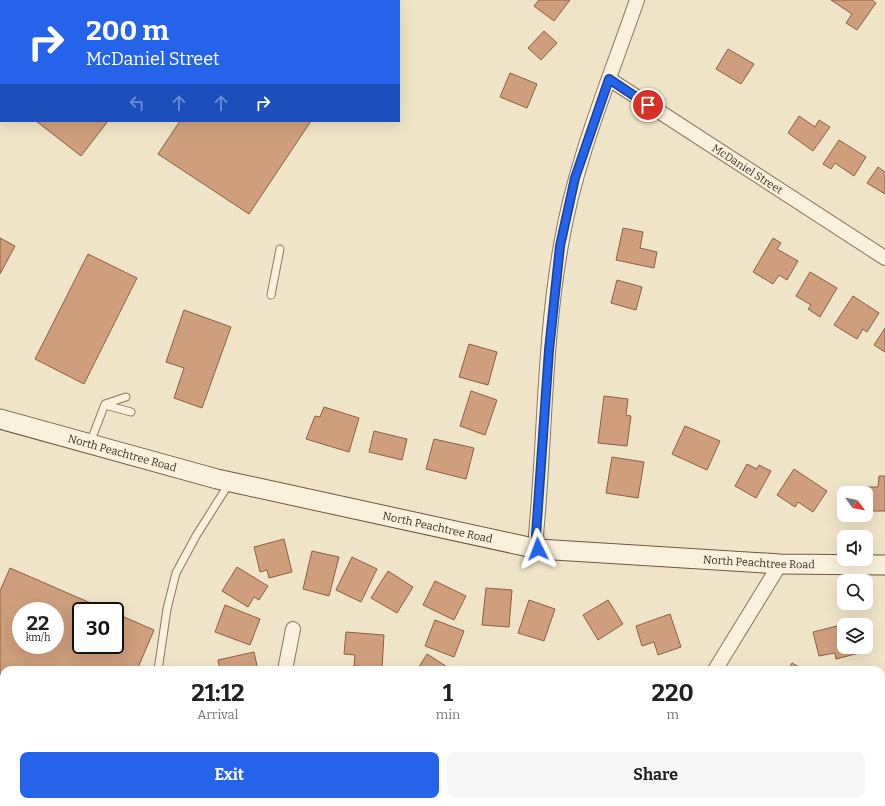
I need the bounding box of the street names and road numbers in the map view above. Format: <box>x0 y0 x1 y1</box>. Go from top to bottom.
street label: McDaniel Street <box>710 141 785 196</box>
street label: North Peachtree Road <box>67 432 179 474</box>
street label: North Peachtree Road <box>382 509 494 546</box>
street label: North Peachtree Road <box>703 553 815 571</box>

